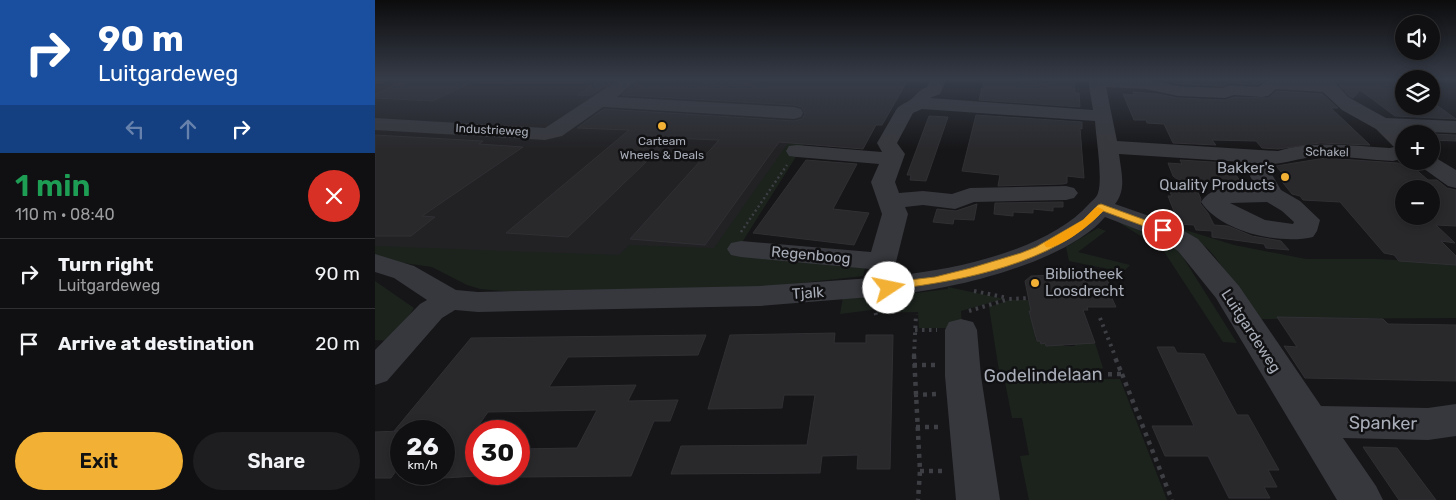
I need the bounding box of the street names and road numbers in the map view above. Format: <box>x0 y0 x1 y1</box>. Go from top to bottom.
street label: Industrieweg <box>455 121 529 139</box>
street label: Schakel <box>1305 145 1349 159</box>
street label: Regenboog <box>771 243 851 267</box>
street label: Tjalk <box>791 283 825 303</box>
street label: Luitgardeweg <box>1217 286 1285 376</box>
street label: Godelindelaan <box>983 363 1103 387</box>
street label: Spanker <box>1349 411 1418 435</box>

